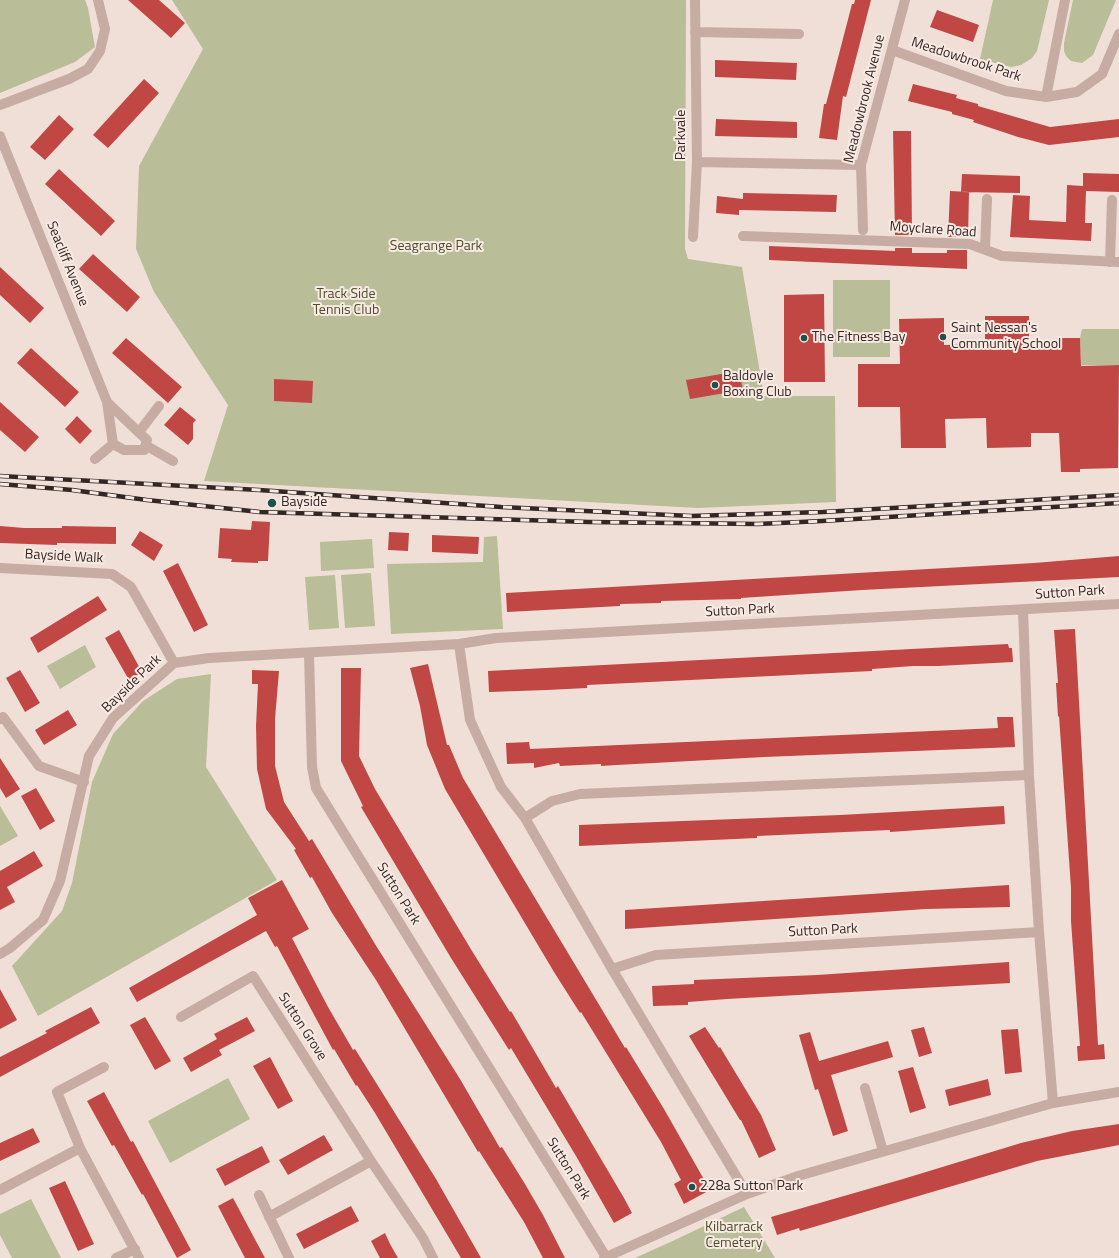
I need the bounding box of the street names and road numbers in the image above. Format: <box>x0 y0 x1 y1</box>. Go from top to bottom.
street label: Meadowbrook Avenue <box>841 33 889 165</box>
street label: Meadowbrook Park <box>909 34 1023 86</box>
street label: Parkvale <box>674 110 690 160</box>
street label: Seacliff Avenue <box>42 219 92 309</box>
street label: Moyclare Road <box>889 219 977 241</box>
street label: Bayside Walk <box>24 547 104 567</box>
street label: Sutton Park <box>1035 582 1105 604</box>
street label: Sutton Park <box>705 601 775 621</box>
street label: Bayside Park <box>99 652 165 716</box>
street label: Sutton Park <box>372 860 424 928</box>
street label: Sutton Park <box>788 921 858 941</box>
street label: Sutton Grove <box>274 990 330 1064</box>
street label: Sutton Park <box>542 1135 594 1203</box>

